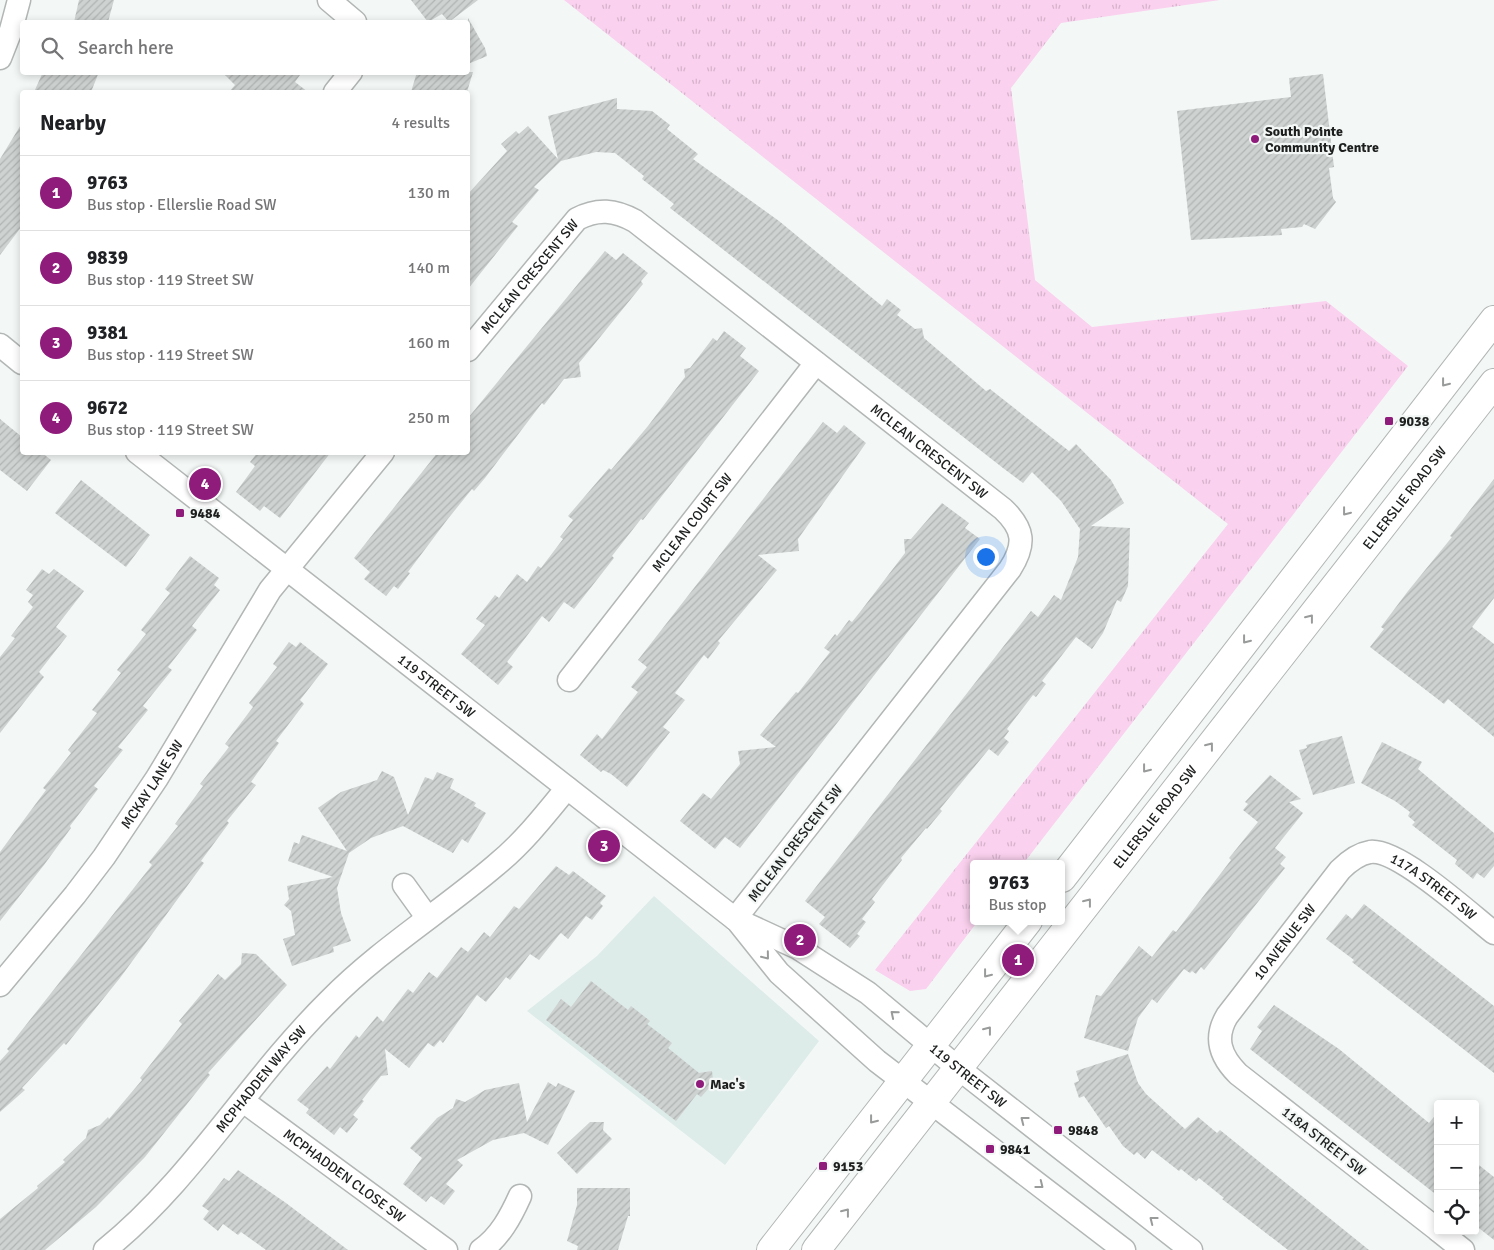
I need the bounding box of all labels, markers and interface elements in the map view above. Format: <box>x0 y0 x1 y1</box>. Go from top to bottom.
search box <box>20 20 470 75</box>
icon: search <box>38 34 66 62</box>
text: Search here <box>78 36 174 60</box>
text: Nearby <box>40 110 106 136</box>
text: 4 results <box>391 113 450 133</box>
place label: South Pointe Community Centre <box>1265 123 1379 156</box>
marker: South Pointe Community Centre <box>1249 133 1261 145</box>
text: 9763 <box>87 171 128 195</box>
text: 1 <box>52 183 60 203</box>
text: 130 m <box>408 183 450 203</box>
text: Bus stop · Ellerslie Road SW <box>87 195 277 215</box>
street label: MCLEAN CRESCENT SW <box>477 216 582 337</box>
text: 9839 <box>87 246 128 270</box>
text: 2 <box>52 258 60 278</box>
text: 140 m <box>408 258 450 278</box>
text: Bus stop · 119 Street SW <box>87 270 254 290</box>
text: 9381 <box>87 321 128 345</box>
text: 3 <box>52 333 60 353</box>
text: 160 m <box>408 333 450 353</box>
text: Bus stop · 119 Street SW <box>87 345 254 365</box>
one-way arrow <box>1442 378 1451 387</box>
text: 9672 <box>87 396 128 420</box>
street label: MCLEAN CRESCENT SW <box>867 401 991 503</box>
text: 4 <box>52 408 60 428</box>
text: 250 m <box>408 408 450 428</box>
place label: 9038 <box>1399 413 1430 430</box>
marker: 9038 <box>1383 415 1395 427</box>
text: Bus stop · 119 Street SW <box>87 420 254 440</box>
street label: ELLERSLIE ROAD SW <box>1359 443 1450 553</box>
pin: 4 <box>189 465 221 503</box>
street label: MCLEAN COURT SW <box>649 470 736 575</box>
place label: 9484 <box>190 505 221 522</box>
one-way arrow <box>1343 506 1351 515</box>
marker: 9484 <box>174 507 186 519</box>
your location <box>973 544 999 570</box>
one-way arrow <box>1304 615 1312 624</box>
one-way arrow <box>1243 634 1252 644</box>
street label: 119 STREET SW <box>394 651 478 722</box>
street label: MCKAY LANE SW <box>117 737 187 832</box>
one-way arrow <box>1204 743 1212 752</box>
street label: ELLERSLIE ROAD SW <box>1110 762 1201 872</box>
one-way arrow <box>1144 763 1152 772</box>
street label: MCLEAN CRESCENT SW <box>744 781 846 905</box>
pin: 3 <box>588 827 620 865</box>
street label: 117A STREET SW <box>1387 850 1480 924</box>
popup <box>970 860 1065 925</box>
text: 9763 <box>988 871 1029 895</box>
text: Bus stop <box>988 895 1047 915</box>
one-way arrow <box>1082 898 1091 908</box>
street label: 10 AVENUE SW <box>1250 901 1319 984</box>
pin: 2 <box>784 921 816 959</box>
pin: 1 <box>1002 941 1034 979</box>
one-way arrow <box>760 951 769 960</box>
one-way arrow <box>985 968 993 977</box>
one-way arrow <box>890 1011 899 1020</box>
street label: MCPHADDEN WAY SW <box>212 1022 310 1136</box>
one-way arrow <box>982 1027 990 1036</box>
street label: 119 STREET SW <box>926 1040 1010 1112</box>
place label: Mac's <box>710 1076 745 1093</box>
marker: Mac's <box>694 1078 706 1090</box>
map controls <box>1434 1100 1479 1235</box>
button: + <box>1434 1100 1479 1145</box>
street label: 118A STREET SW <box>1278 1103 1369 1180</box>
one-way arrow <box>870 1114 878 1123</box>
one-way arrow <box>1021 1118 1030 1126</box>
place label: 9848 <box>1068 1122 1099 1139</box>
marker: 9848 <box>1052 1124 1064 1136</box>
street label: MCPHADDEN CLOSE SW <box>280 1126 409 1226</box>
place label: 9841 <box>1000 1141 1031 1158</box>
marker: 9841 <box>984 1143 996 1155</box>
button: − <box>1434 1145 1479 1190</box>
place label: 9153 <box>833 1158 863 1175</box>
marker: 9153 <box>817 1160 829 1172</box>
one-way arrow <box>1034 1180 1043 1188</box>
button: locate <box>1434 1190 1479 1235</box>
one-way arrow <box>840 1208 849 1217</box>
one-way arrow <box>1149 1217 1159 1226</box>

